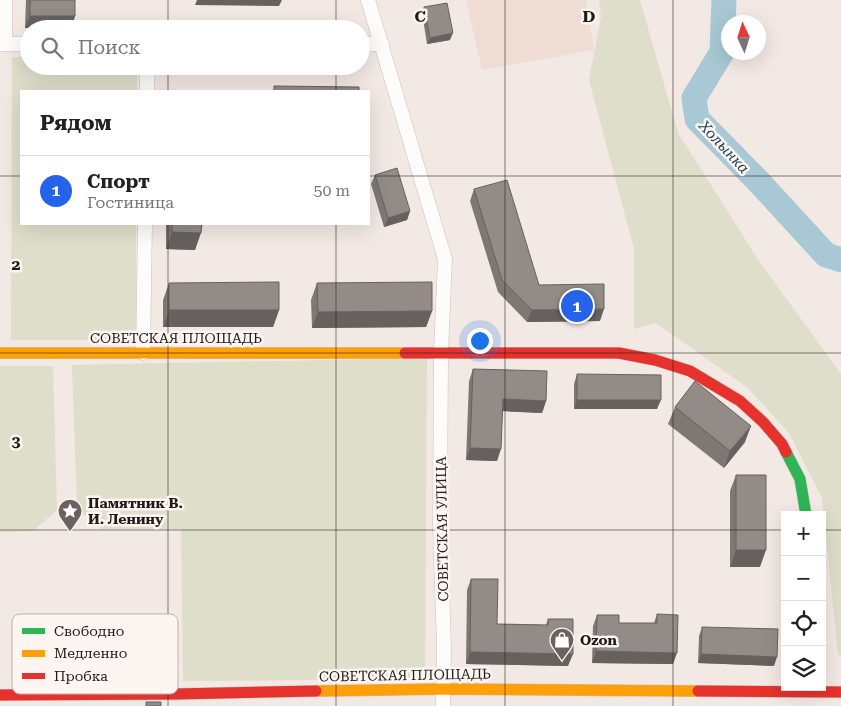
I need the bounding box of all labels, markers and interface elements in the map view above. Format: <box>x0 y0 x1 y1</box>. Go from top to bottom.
text: C <box>414 7 426 26</box>
text: D <box>583 7 596 26</box>
north arrow <box>721 15 766 60</box>
search box <box>20 20 370 75</box>
icon: search <box>38 34 66 62</box>
text: Поиск <box>78 36 141 59</box>
text: Рядом <box>40 111 112 135</box>
water label: Холынка <box>694 116 753 177</box>
text: Спорт <box>87 170 150 193</box>
text: 1 <box>52 181 60 200</box>
text: 50 m <box>313 181 350 200</box>
text: Гостиница <box>87 193 174 212</box>
text: 2 <box>12 255 21 274</box>
pin: 1 <box>561 287 593 325</box>
your location <box>467 328 493 354</box>
street label: СОВЕТСКАЯ ПЛОЩАДЬ <box>90 330 262 346</box>
text: 3 <box>12 432 21 451</box>
street label: СОВЕТСКАЯ УЛИЦА <box>433 456 451 602</box>
place label: Памятник В. И. Ленину <box>88 495 183 527</box>
place icon: Памятник В. И. Ленину <box>57 498 83 532</box>
map controls <box>781 511 826 691</box>
button: + <box>781 511 826 556</box>
button: − <box>781 556 826 601</box>
button: locate <box>781 601 826 646</box>
legend <box>12 614 178 694</box>
text: Свободно <box>54 623 124 639</box>
shop icon: Ozon <box>549 627 575 661</box>
place label: Ozon <box>580 632 618 648</box>
text: Медленно <box>54 645 127 661</box>
button: layers <box>781 646 826 691</box>
street label: СОВЕТСКАЯ ПЛОЩАДЬ <box>319 666 491 684</box>
text: Пробка <box>54 668 108 684</box>

